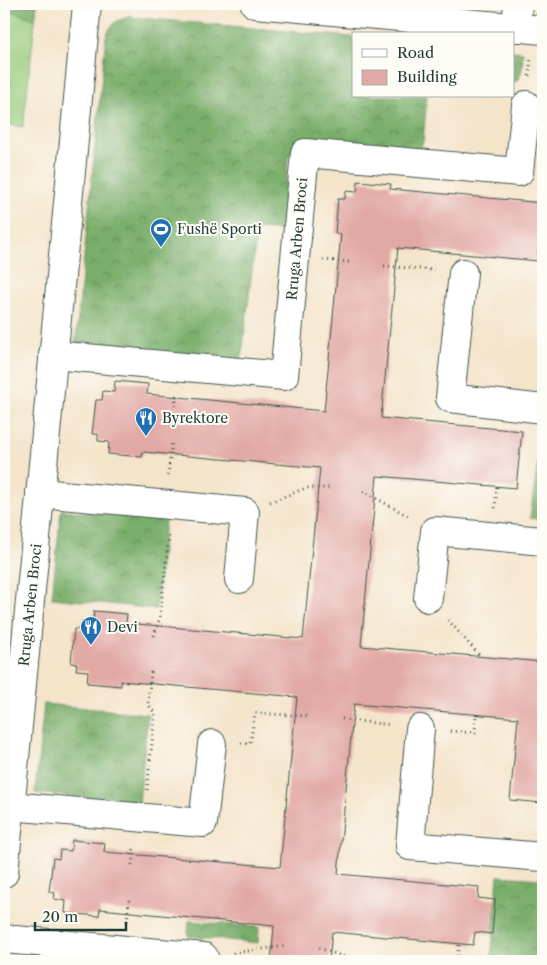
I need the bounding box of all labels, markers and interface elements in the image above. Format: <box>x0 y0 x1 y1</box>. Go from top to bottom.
legend <box>352 32 514 98</box>
text: Road <box>397 43 434 62</box>
text: Building <box>397 67 457 86</box>
street label: Rruga Arben Broci <box>283 177 311 301</box>
sports icon: Fushë Sporti <box>149 217 173 248</box>
place label: Fushë Sporti <box>177 220 262 238</box>
restaurant icon: Byrektore <box>134 406 158 437</box>
place label: Byrektore <box>162 409 228 427</box>
street label: Rruga Arben Broci <box>15 543 45 667</box>
restaurant icon: Devi <box>79 615 103 646</box>
place label: Devi <box>107 618 138 636</box>
scale bar <box>35 900 126 932</box>
text: 20 m <box>42 907 78 926</box>

